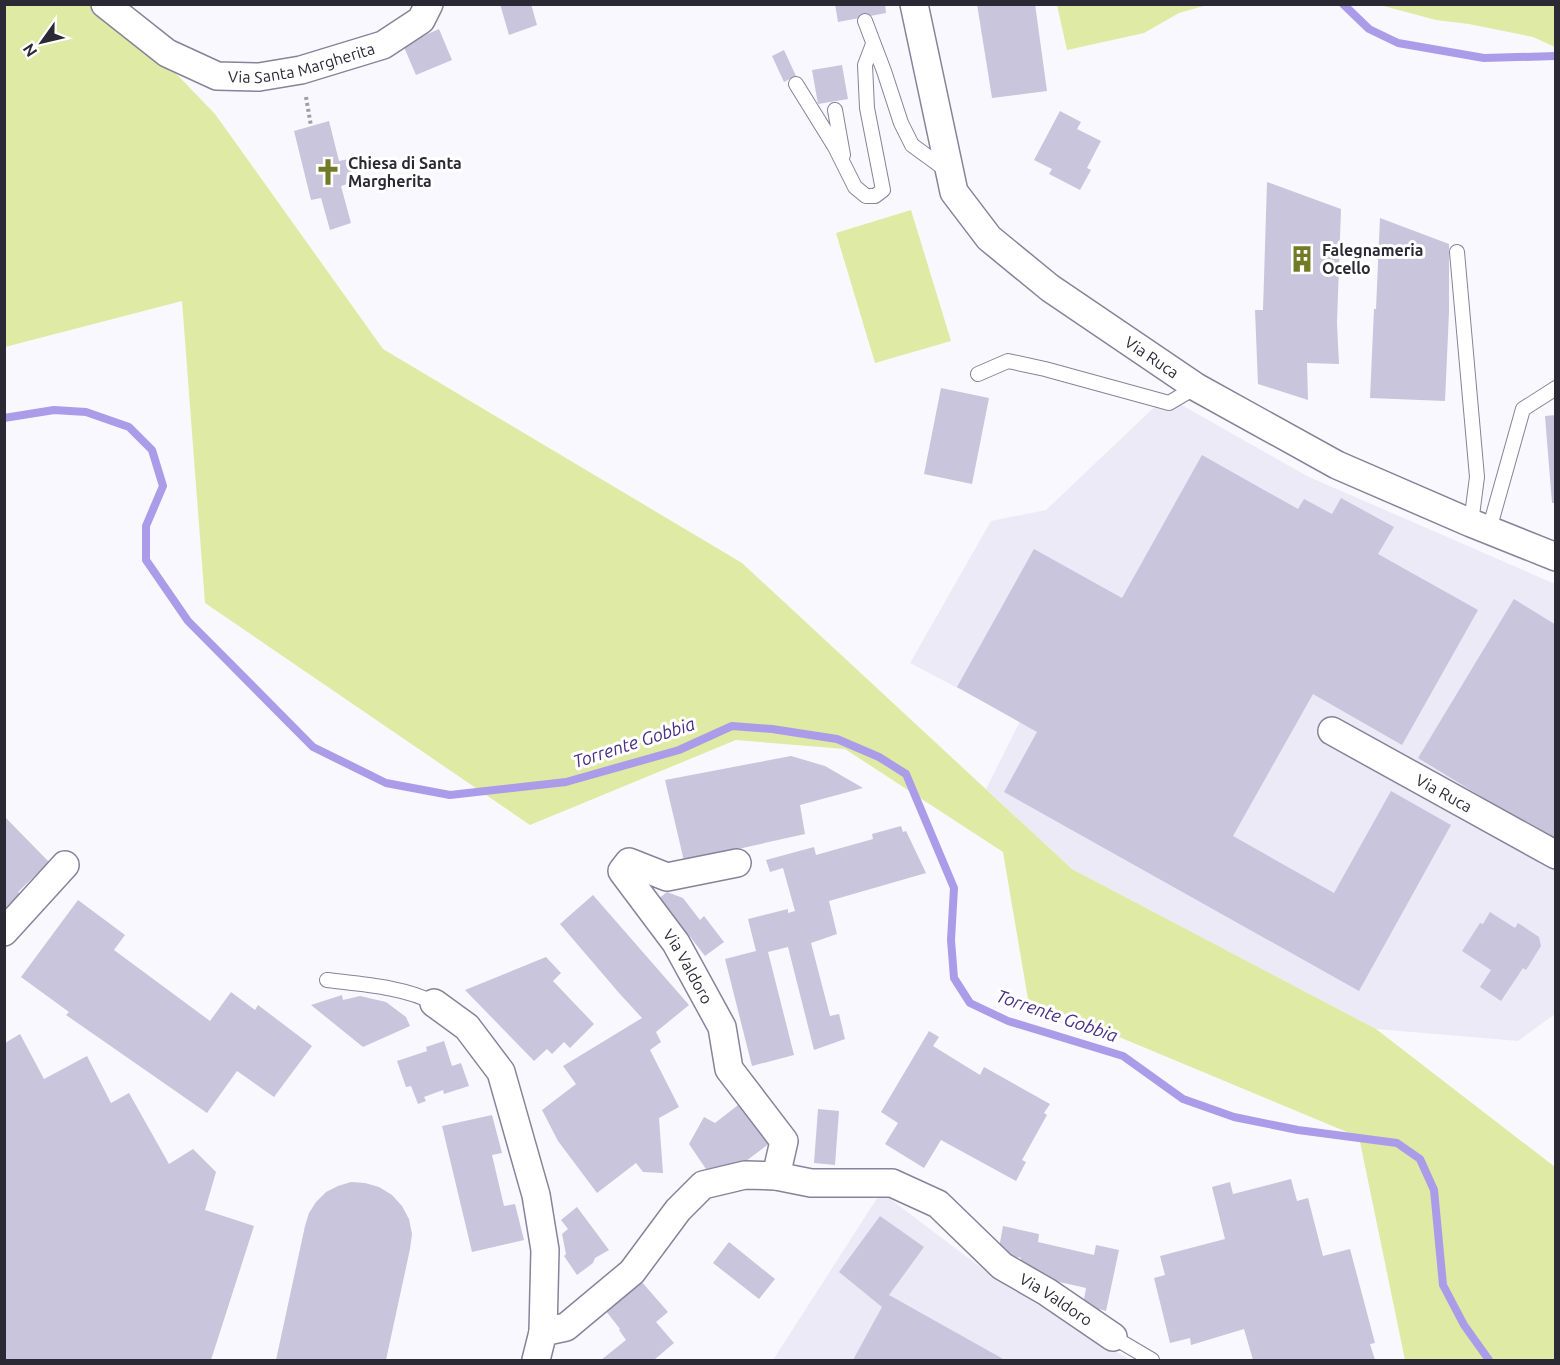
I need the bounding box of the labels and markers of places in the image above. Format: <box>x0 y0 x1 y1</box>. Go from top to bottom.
place label: Chiesa di Santa Margherita <box>348 154 462 190</box>
church icon: Chiesa di Santa Margherita <box>313 157 343 187</box>
place label: Falegnameria Ocello <box>1322 241 1424 277</box>
building icon: Falegnameria Ocello <box>1287 244 1317 274</box>

